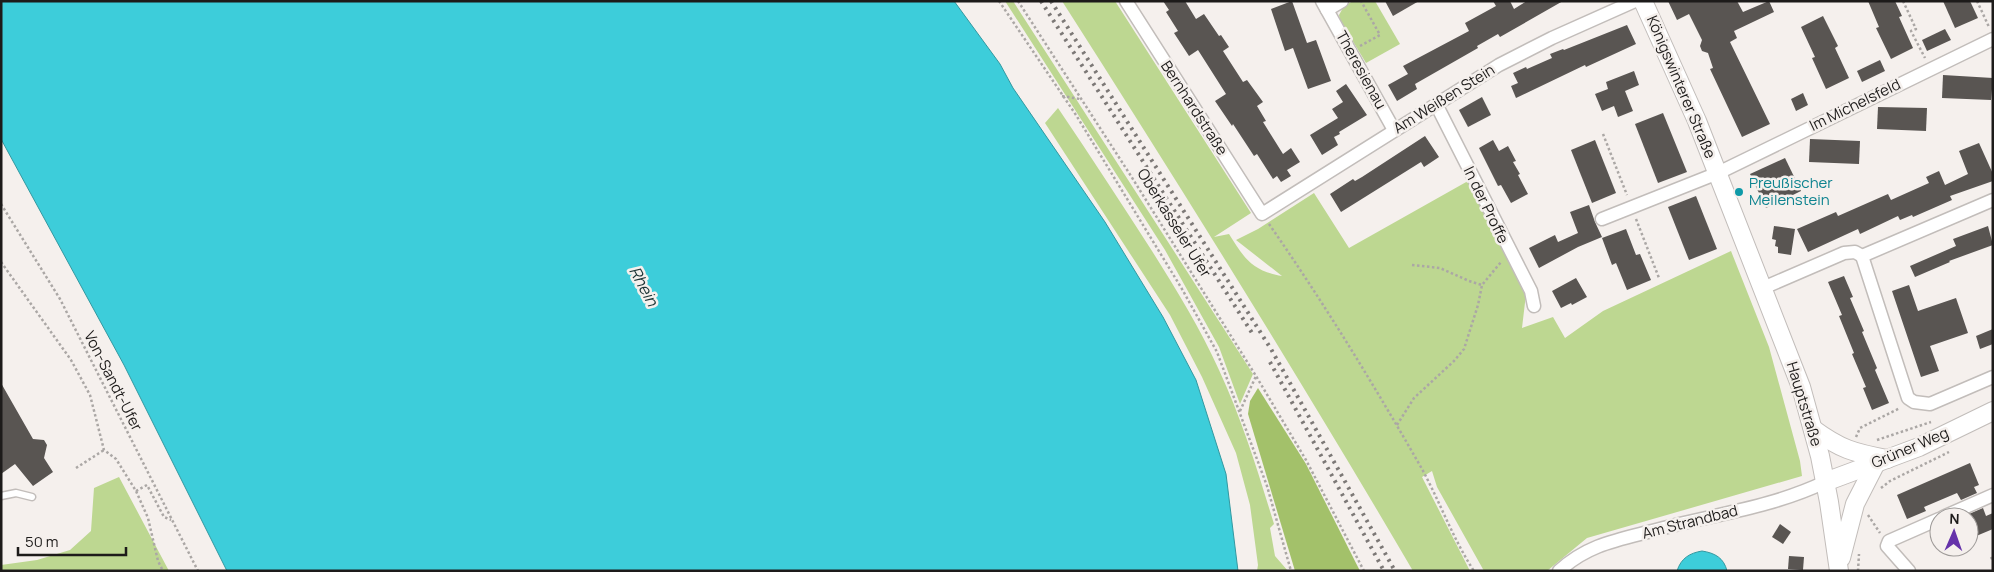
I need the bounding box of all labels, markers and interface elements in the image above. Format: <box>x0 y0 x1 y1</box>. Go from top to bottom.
street label: Königswinterer Straße <box>1642 12 1721 162</box>
street label: Theresienau <box>1331 27 1392 113</box>
street label: Bernhardstraße <box>1156 56 1233 159</box>
street label: Am Weißen Stein <box>1389 59 1499 138</box>
street label: Im Michelsfeld <box>1806 73 1904 136</box>
street label: In der Proffe <box>1459 163 1514 247</box>
street label: Oberkasseler Ufer <box>1133 164 1217 282</box>
place label: Preußischer Meilenstein <box>1749 172 1833 210</box>
marker: Preußischer Meilenstein <box>1733 186 1745 198</box>
water label: Rhein <box>624 262 664 310</box>
street label: Von-Sandt-Ufer <box>79 327 148 435</box>
street label: Hauptstraße <box>1782 359 1827 449</box>
street label: Grüner Weg <box>1868 422 1952 473</box>
street label: Am Strandbad <box>1640 500 1740 544</box>
north arrow <box>1929 507 1979 557</box>
text: N <box>1949 509 1960 528</box>
scale bar <box>18 524 125 556</box>
text: 50 m <box>25 531 59 552</box>

